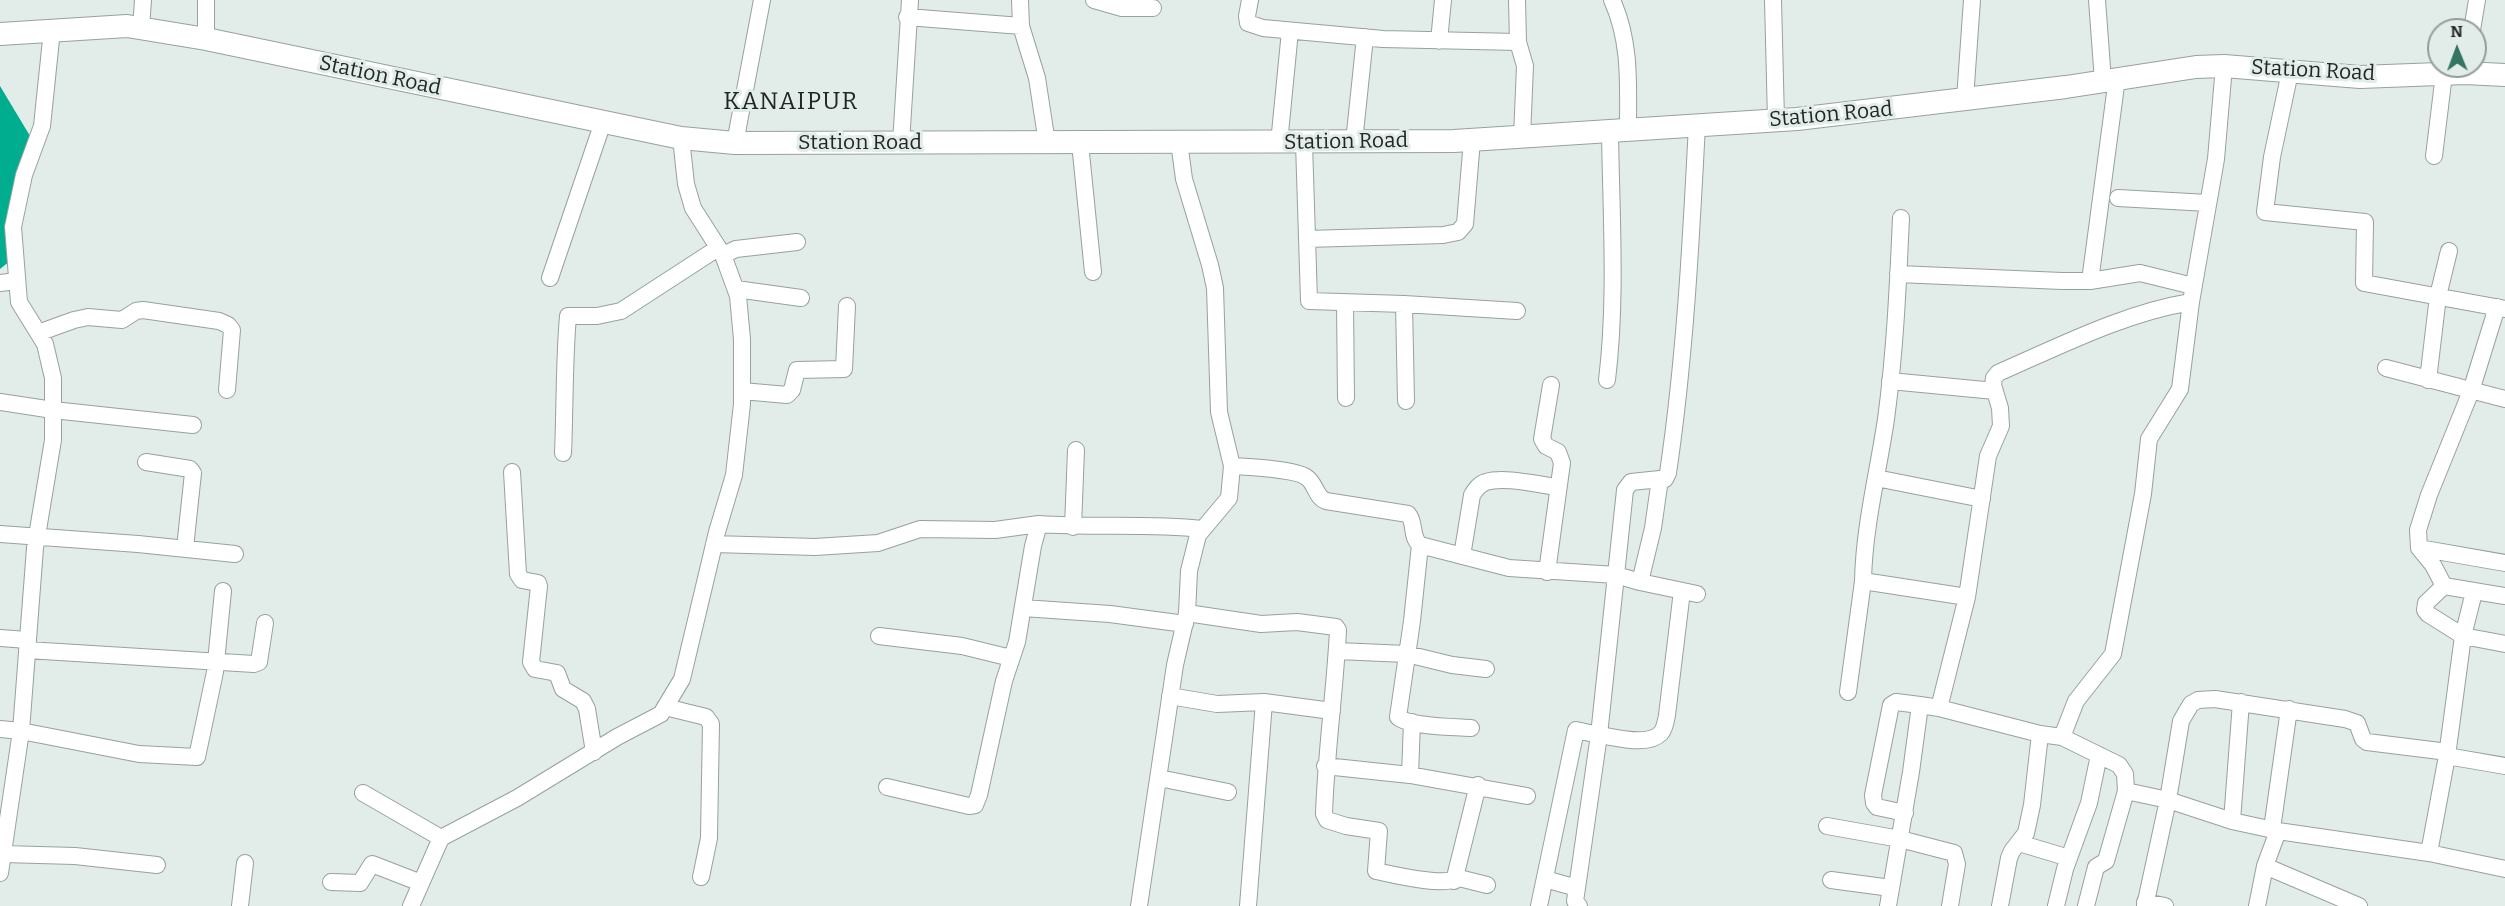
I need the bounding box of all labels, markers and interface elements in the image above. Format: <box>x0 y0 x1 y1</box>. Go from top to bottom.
north arrow <box>2427 18 2487 78</box>
text: N <box>2450 22 2463 41</box>
street label: Station Road <box>317 51 443 101</box>
street label: Station Road <box>2250 55 2376 87</box>
district label: KANAIPUR <box>723 88 859 116</box>
street label: Station Road <box>1768 97 1894 133</box>
street label: Station Road <box>1284 128 1408 156</box>
street label: Station Road <box>798 130 922 156</box>

